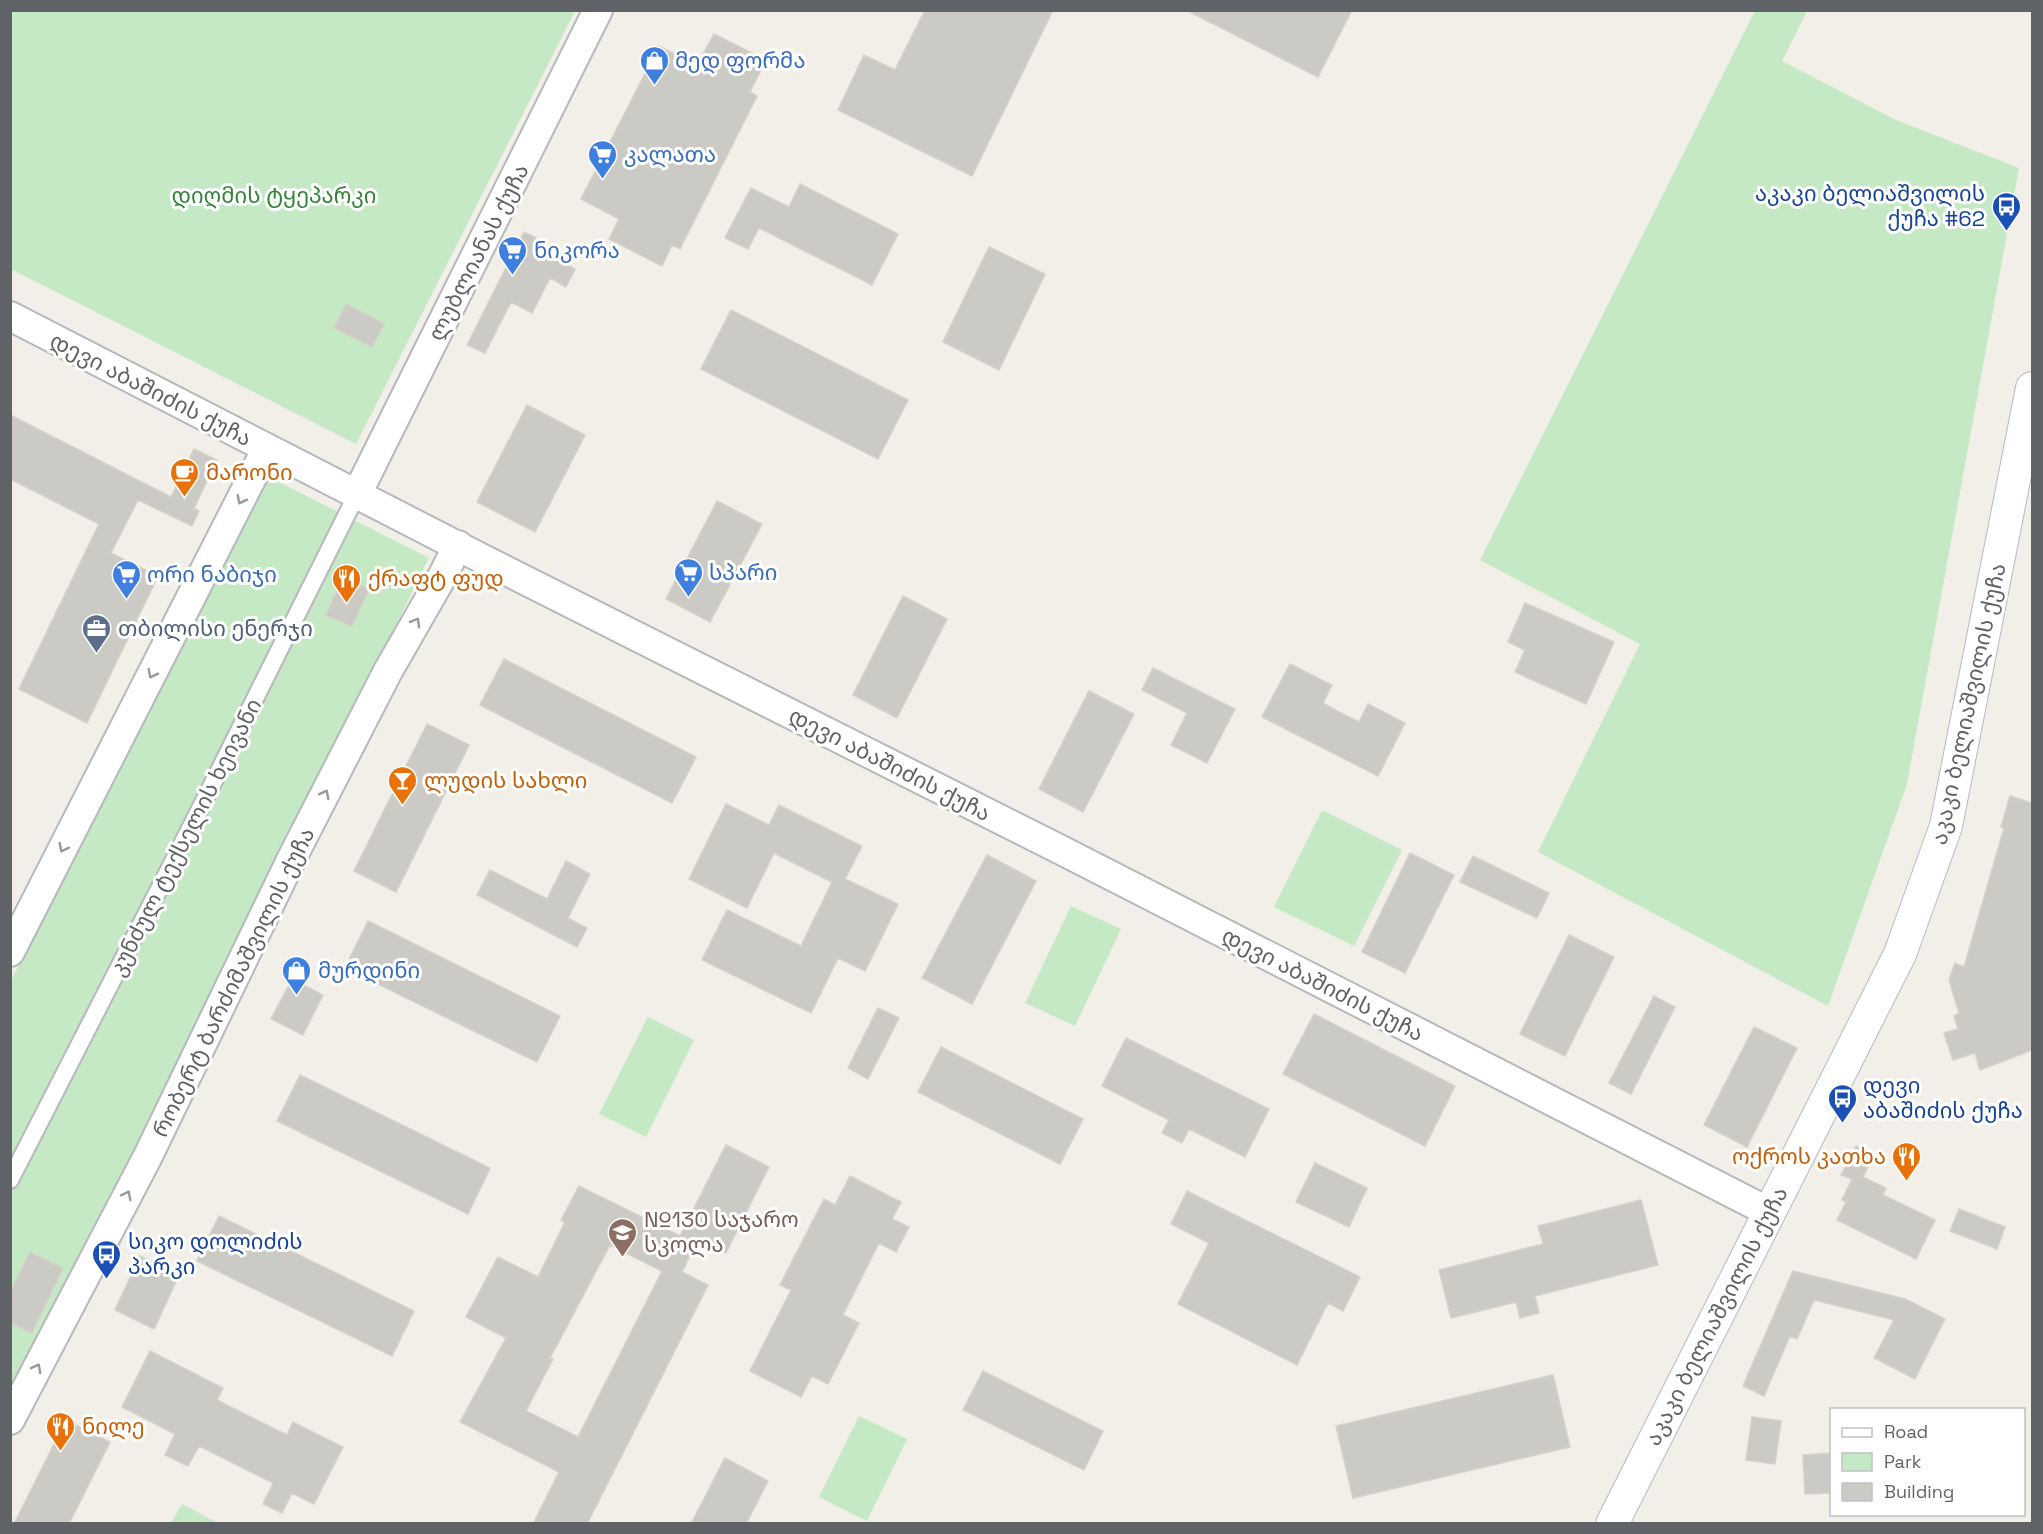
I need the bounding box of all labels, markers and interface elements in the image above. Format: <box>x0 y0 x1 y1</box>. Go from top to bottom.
shop icon: მედ ფორმა <box>638 44 670 86</box>
place label: მედ ფორმა <box>675 46 805 74</box>
supermarket icon: კალათა <box>587 138 619 180</box>
place label: კალათა <box>624 140 716 168</box>
street label: ლუბლიანას ქუჩა <box>421 159 535 345</box>
place label: აკაკი ბელიაშვილის ქუჩა #62 <box>1755 179 1985 232</box>
park label: დიღმის ტყეპარკი <box>172 181 376 209</box>
bus stop icon: აკაკი ბელიაშვილის ქუჩა #62 <box>1990 190 2022 232</box>
supermarket icon: ნიკორა <box>497 234 529 276</box>
place label: ნიკორა <box>534 236 620 264</box>
street label: დევი აბაშიძის ქუჩა <box>45 326 257 452</box>
cafe icon: მარონი <box>169 456 201 498</box>
place label: მარონი <box>206 458 293 486</box>
one-way arrow <box>236 494 248 505</box>
supermarket icon: სპარი <box>672 556 704 598</box>
supermarket icon: ორი ნაბიჯი <box>110 558 142 600</box>
place label: სპარი <box>709 558 777 586</box>
place label: ორი ნაბიჯი <box>147 560 277 588</box>
street label: აკაკი ბელიაშვილის ქუჩა <box>1924 561 2012 847</box>
restaurant icon: ქრაფტ ფუდ <box>331 562 363 604</box>
place label: ქრაფტ ფუდ <box>368 564 504 592</box>
office icon: თბილისი ენერჯი <box>81 612 113 654</box>
place label: თბილისი ენერჯი <box>118 614 313 642</box>
one-way arrow <box>409 618 420 628</box>
one-way arrow <box>148 668 159 678</box>
street label: კუნძულ ტექსელის ხეივანი <box>103 693 267 981</box>
street label: დევი აბაშიძის ქუჩა <box>784 701 996 827</box>
bar icon: ლუდის სახლი <box>387 764 419 806</box>
place label: ლუდის სახლი <box>424 766 587 794</box>
one-way arrow <box>318 790 329 801</box>
street label: რობერტ ბარძიმაშვილის ქუჩა <box>146 823 320 1141</box>
one-way arrow <box>59 841 71 852</box>
street label: დევი აბაშიძის ქუჩა <box>1217 921 1429 1047</box>
shop icon: მურდინი <box>281 954 313 996</box>
place label: მურდინი <box>318 956 420 984</box>
place label: დევი აბაშიძის ქუჩა <box>1863 1071 2023 1124</box>
bus stop icon: დევი აბაშიძის ქუჩა <box>1826 1082 1858 1124</box>
restaurant icon: ოქროს კათხა <box>1891 1140 1923 1182</box>
place label: ოქროს კათხა <box>1732 1142 1886 1170</box>
street label: აკაკი ბელიაშვილის ქუჩა <box>1638 1182 1794 1450</box>
one-way arrow <box>120 1191 131 1202</box>
place label: №130 საჯარო სკოლა <box>644 1205 799 1258</box>
school or university icon: №130 საჯარო სკოლა <box>607 1216 639 1258</box>
place label: სიკო დოლიძის პარკი <box>128 1227 303 1280</box>
bus stop icon: სიკო დოლიძის პარკი <box>91 1238 123 1280</box>
one-way arrow <box>30 1364 41 1375</box>
legend <box>1830 1408 2025 1516</box>
restaurant icon: ნილე <box>45 1410 77 1452</box>
place label: ნილე <box>82 1412 145 1440</box>
text: Road <box>1884 1420 1928 1443</box>
text: Park <box>1884 1450 1922 1473</box>
text: Building <box>1884 1480 1954 1503</box>

